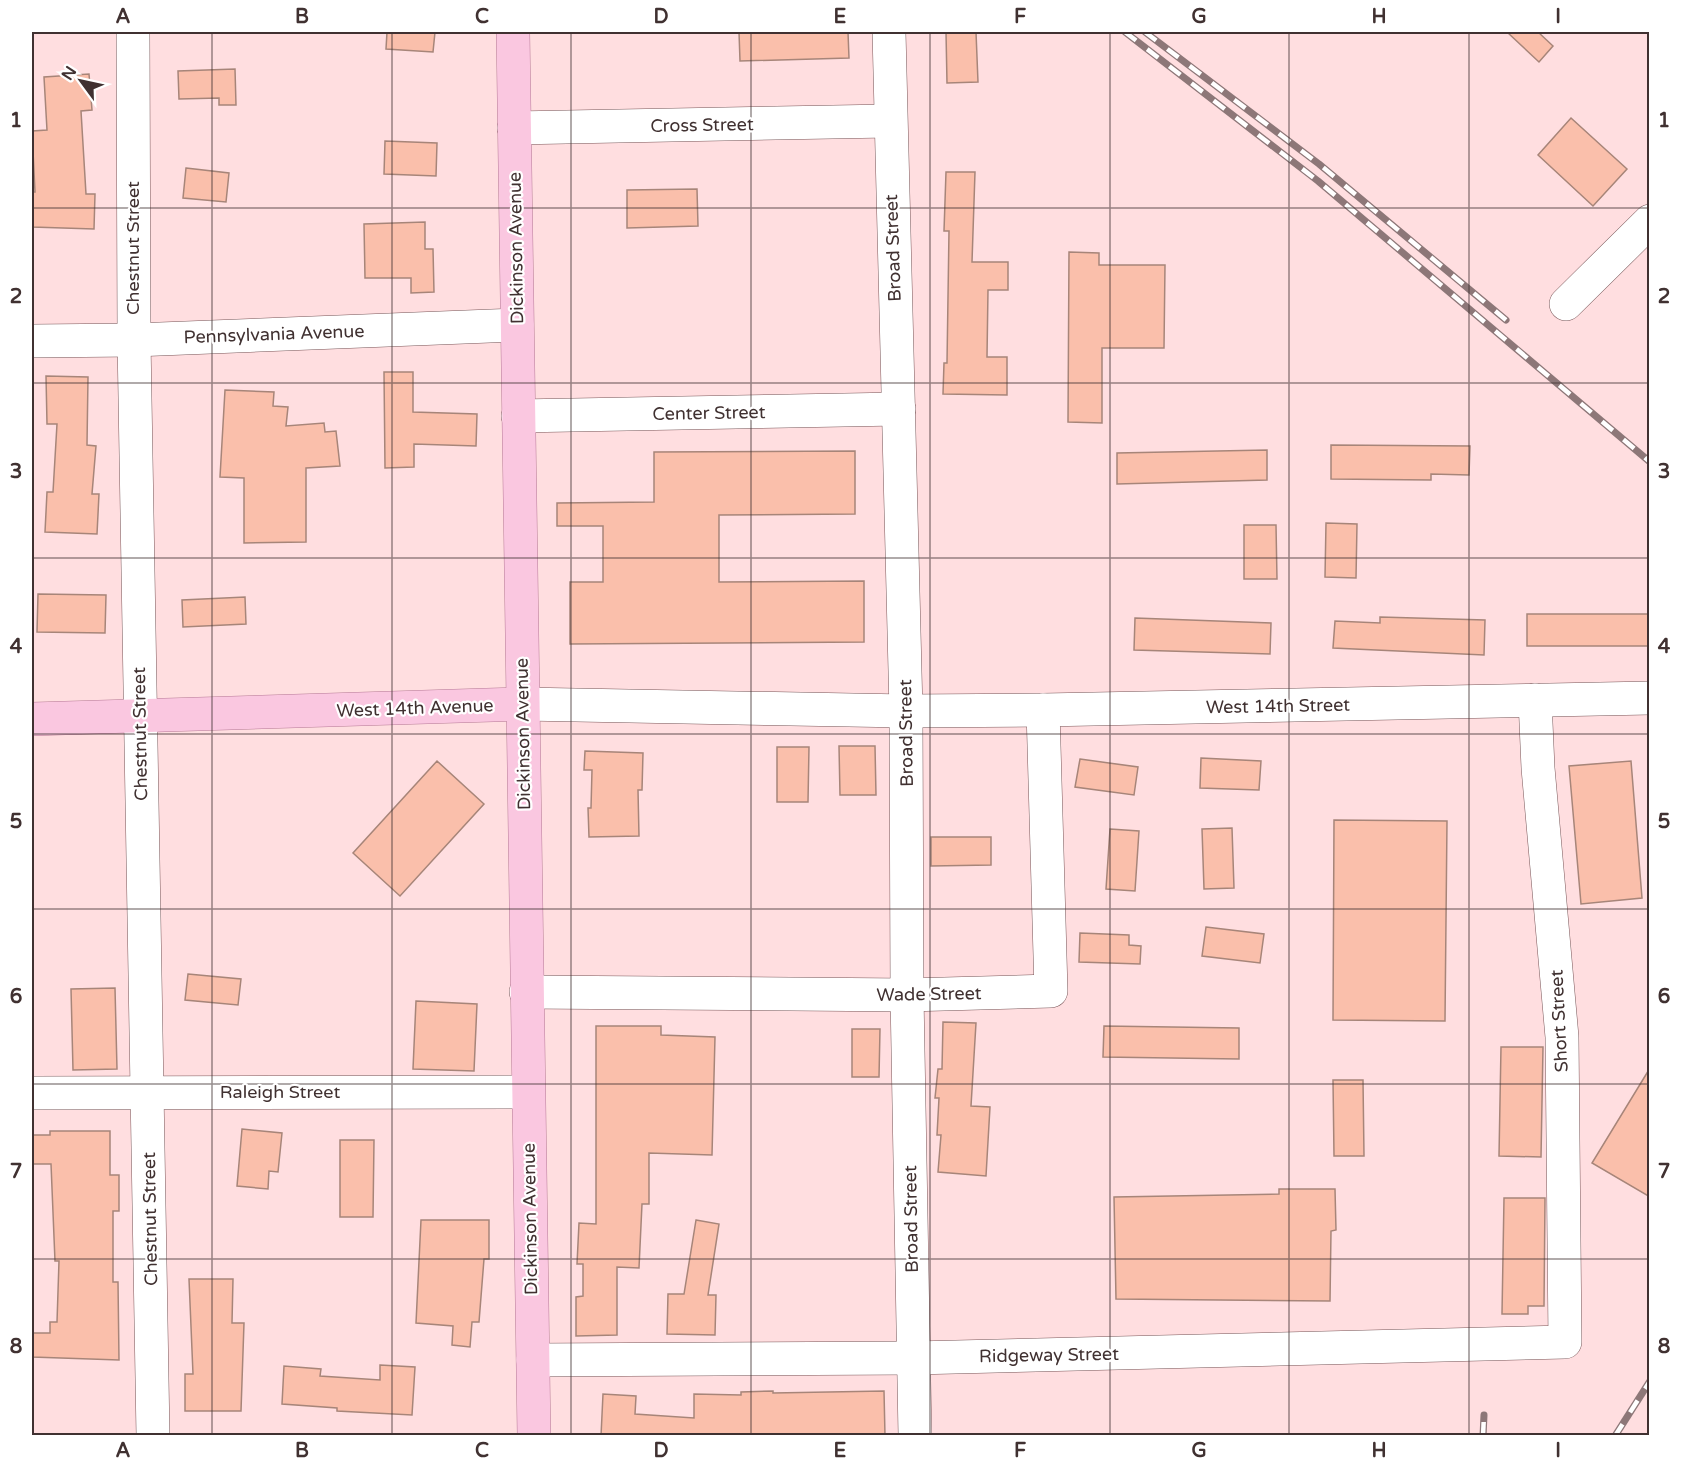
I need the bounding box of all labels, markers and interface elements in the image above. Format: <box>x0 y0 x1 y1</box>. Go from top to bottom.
text: A <box>116 5 131 29</box>
text: B <box>295 5 309 29</box>
text: C <box>475 5 489 29</box>
text: D <box>653 5 669 29</box>
text: E <box>834 5 847 29</box>
text: F <box>1014 5 1026 29</box>
text: G <box>1191 5 1207 29</box>
text: H <box>1371 5 1387 29</box>
text: I <box>1555 5 1561 29</box>
north arrow <box>51 51 111 111</box>
text: N <box>57 63 81 84</box>
text: 1 <box>10 109 22 133</box>
text: 1 <box>1658 109 1670 133</box>
street label: Cross Street <box>650 113 754 137</box>
street label: Dickinson Avenue <box>504 172 528 324</box>
street label: Chestnut Street <box>122 181 144 315</box>
street label: Broad Street <box>880 194 906 302</box>
text: 2 <box>10 285 22 309</box>
text: 2 <box>1658 285 1670 309</box>
street label: Pennsylvania Avenue <box>183 320 365 348</box>
street label: Center Street <box>652 401 766 425</box>
text: 3 <box>10 460 22 484</box>
text: 3 <box>1658 460 1670 484</box>
text: 4 <box>10 635 23 659</box>
text: 4 <box>1658 635 1671 659</box>
street label: Dickinson Avenue <box>511 658 535 810</box>
street label: Chestnut Street <box>128 667 152 801</box>
street label: Broad Street <box>894 679 918 787</box>
street label: West 14th Avenue <box>336 694 494 722</box>
street label: West 14th Street <box>1206 694 1350 718</box>
text: 5 <box>10 810 22 834</box>
text: 5 <box>1658 810 1670 834</box>
street label: Short Street <box>1545 969 1573 1073</box>
street label: Wade Street <box>876 982 982 1006</box>
text: 6 <box>10 985 22 1009</box>
text: 6 <box>1658 985 1670 1009</box>
street label: Raleigh Street <box>220 1081 340 1103</box>
street label: Dickinson Avenue <box>518 1143 542 1295</box>
street label: Chestnut Street <box>138 1152 162 1286</box>
text: 7 <box>10 1160 22 1184</box>
text: 7 <box>1658 1160 1670 1184</box>
street label: Broad Street <box>899 1165 923 1273</box>
text: 8 <box>10 1335 22 1359</box>
text: 8 <box>1658 1335 1670 1359</box>
street label: Ridgeway Street <box>979 1343 1119 1367</box>
text: A <box>116 1439 131 1463</box>
text: B <box>295 1439 309 1463</box>
text: C <box>475 1439 489 1463</box>
text: D <box>653 1439 669 1463</box>
text: E <box>834 1439 847 1463</box>
text: F <box>1014 1439 1026 1463</box>
text: G <box>1191 1439 1207 1463</box>
text: H <box>1371 1439 1387 1463</box>
text: I <box>1555 1439 1561 1463</box>

